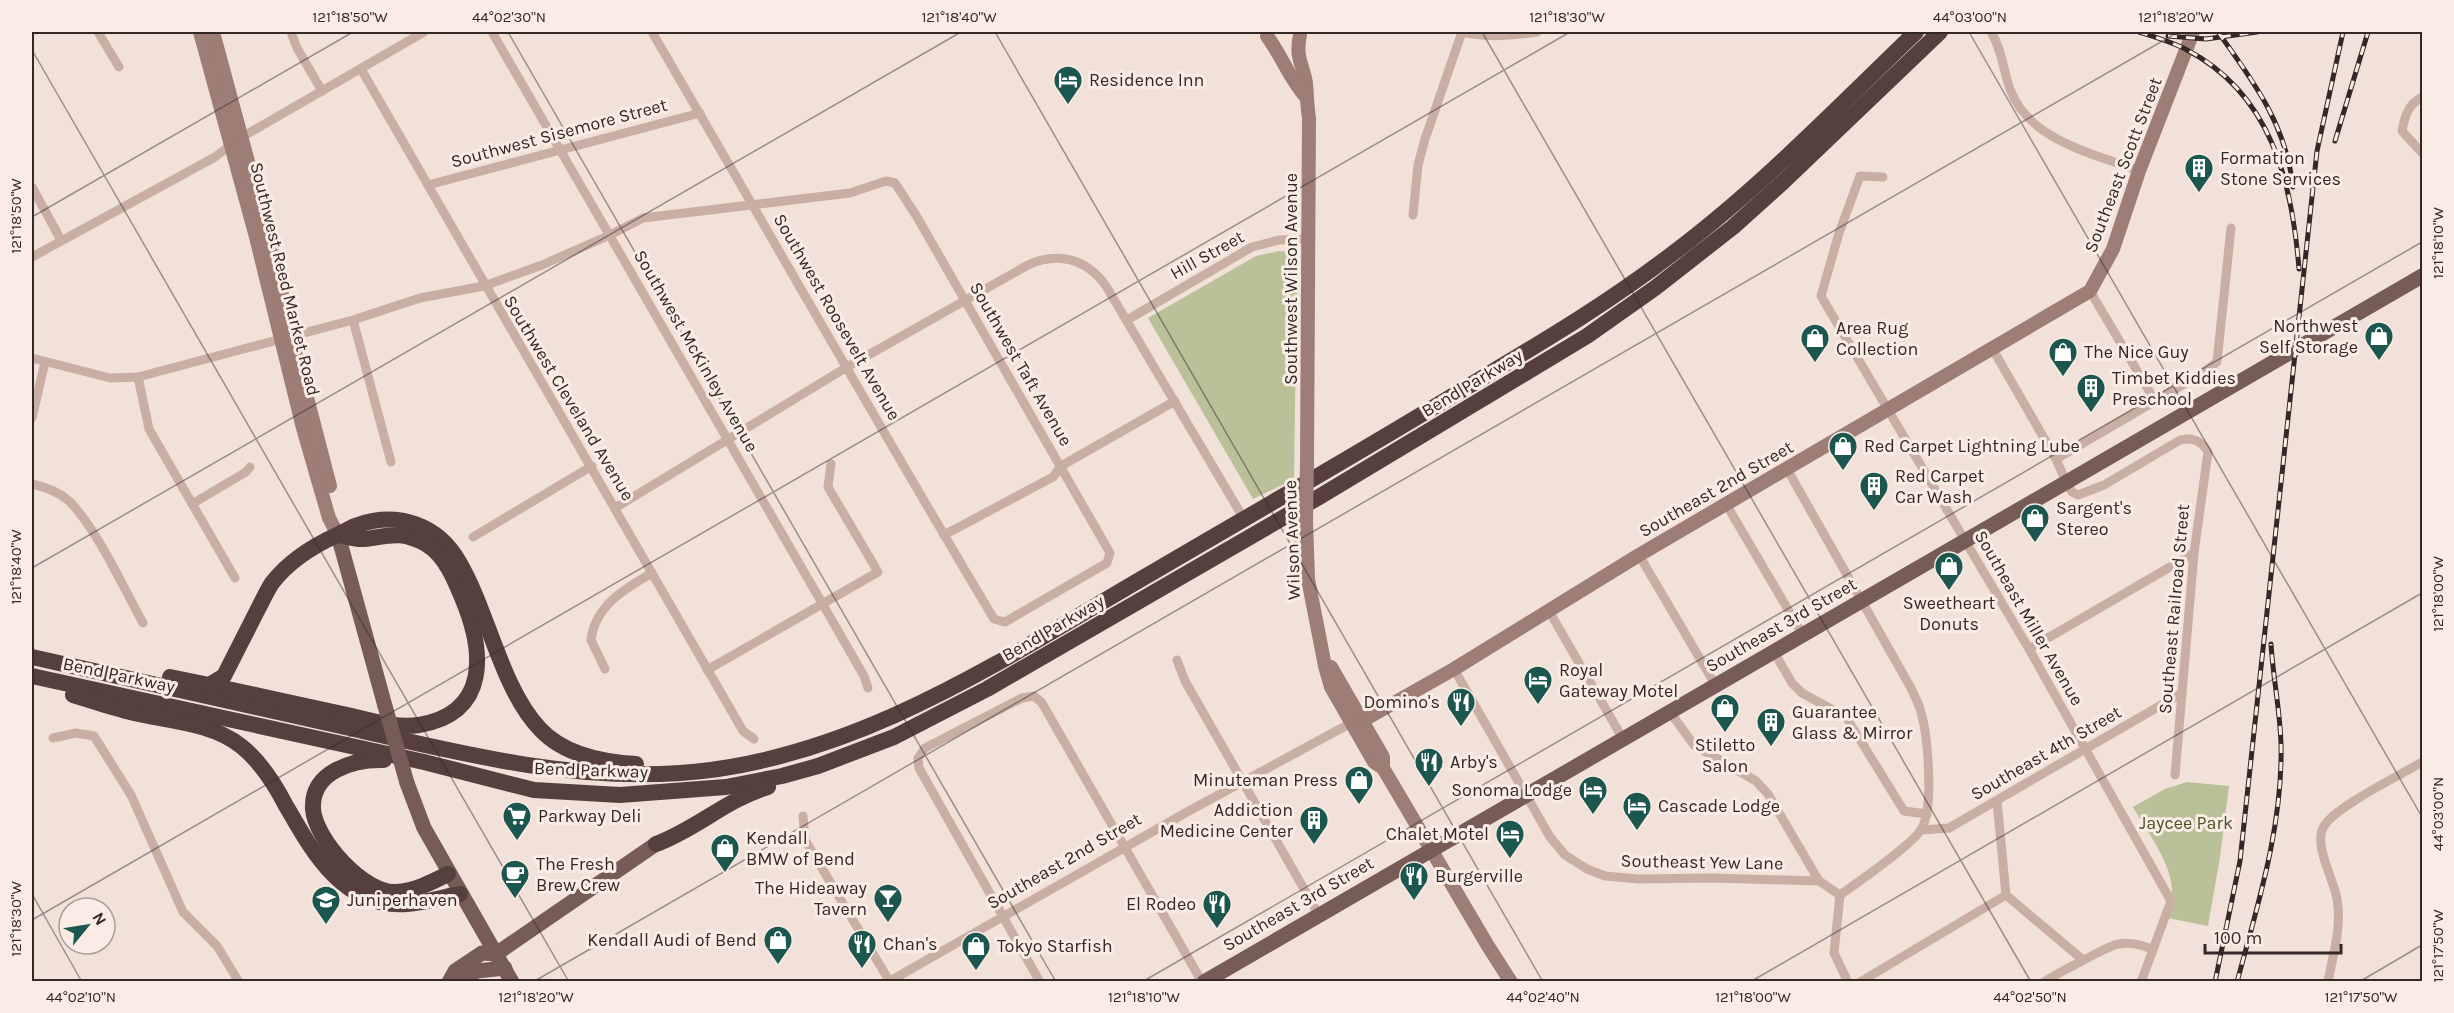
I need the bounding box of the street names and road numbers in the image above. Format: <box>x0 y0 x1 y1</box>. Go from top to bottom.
street label: Southeast Scott Street <box>2079 74 2167 256</box>
street label: Southwest Sisemore Street <box>448 93 670 172</box>
street label: Southwest Reed Market Road <box>245 160 325 398</box>
street label: Southwest Wilson Avenue <box>1280 173 1302 385</box>
street label: Southwest Roosevelt Avenue <box>769 210 905 424</box>
street label: Hill Street <box>1166 226 1248 284</box>
street label: Southwest McKinley Avenue <box>629 246 763 456</box>
street label: Southwest Taft Avenue <box>965 278 1077 450</box>
street label: Southwest Cleveland Avenue <box>499 291 639 505</box>
street label: Bend Parkway <box>1417 344 1527 422</box>
street label: Southeast 2nd Street <box>1635 436 1797 542</box>
street label: Wilson Avenue <box>1279 480 1305 600</box>
street label: Southeast Railroad Street <box>2154 503 2194 715</box>
street label: Southeast Miller Avenue <box>1970 526 2088 710</box>
street label: Southeast 3rd Street <box>1702 573 1860 677</box>
street label: Bend Parkway <box>998 590 1108 666</box>
street label: Bend Parkway <box>61 652 178 698</box>
street label: Southeast 4th Street <box>1967 701 2125 805</box>
street label: Bend Parkway <box>534 757 649 783</box>
street label: Southeast 2nd Street <box>983 808 1145 914</box>
street label: Southeast Yew Lane <box>1621 850 1783 874</box>
street label: Southeast 3rd Street <box>1219 852 1377 956</box>

